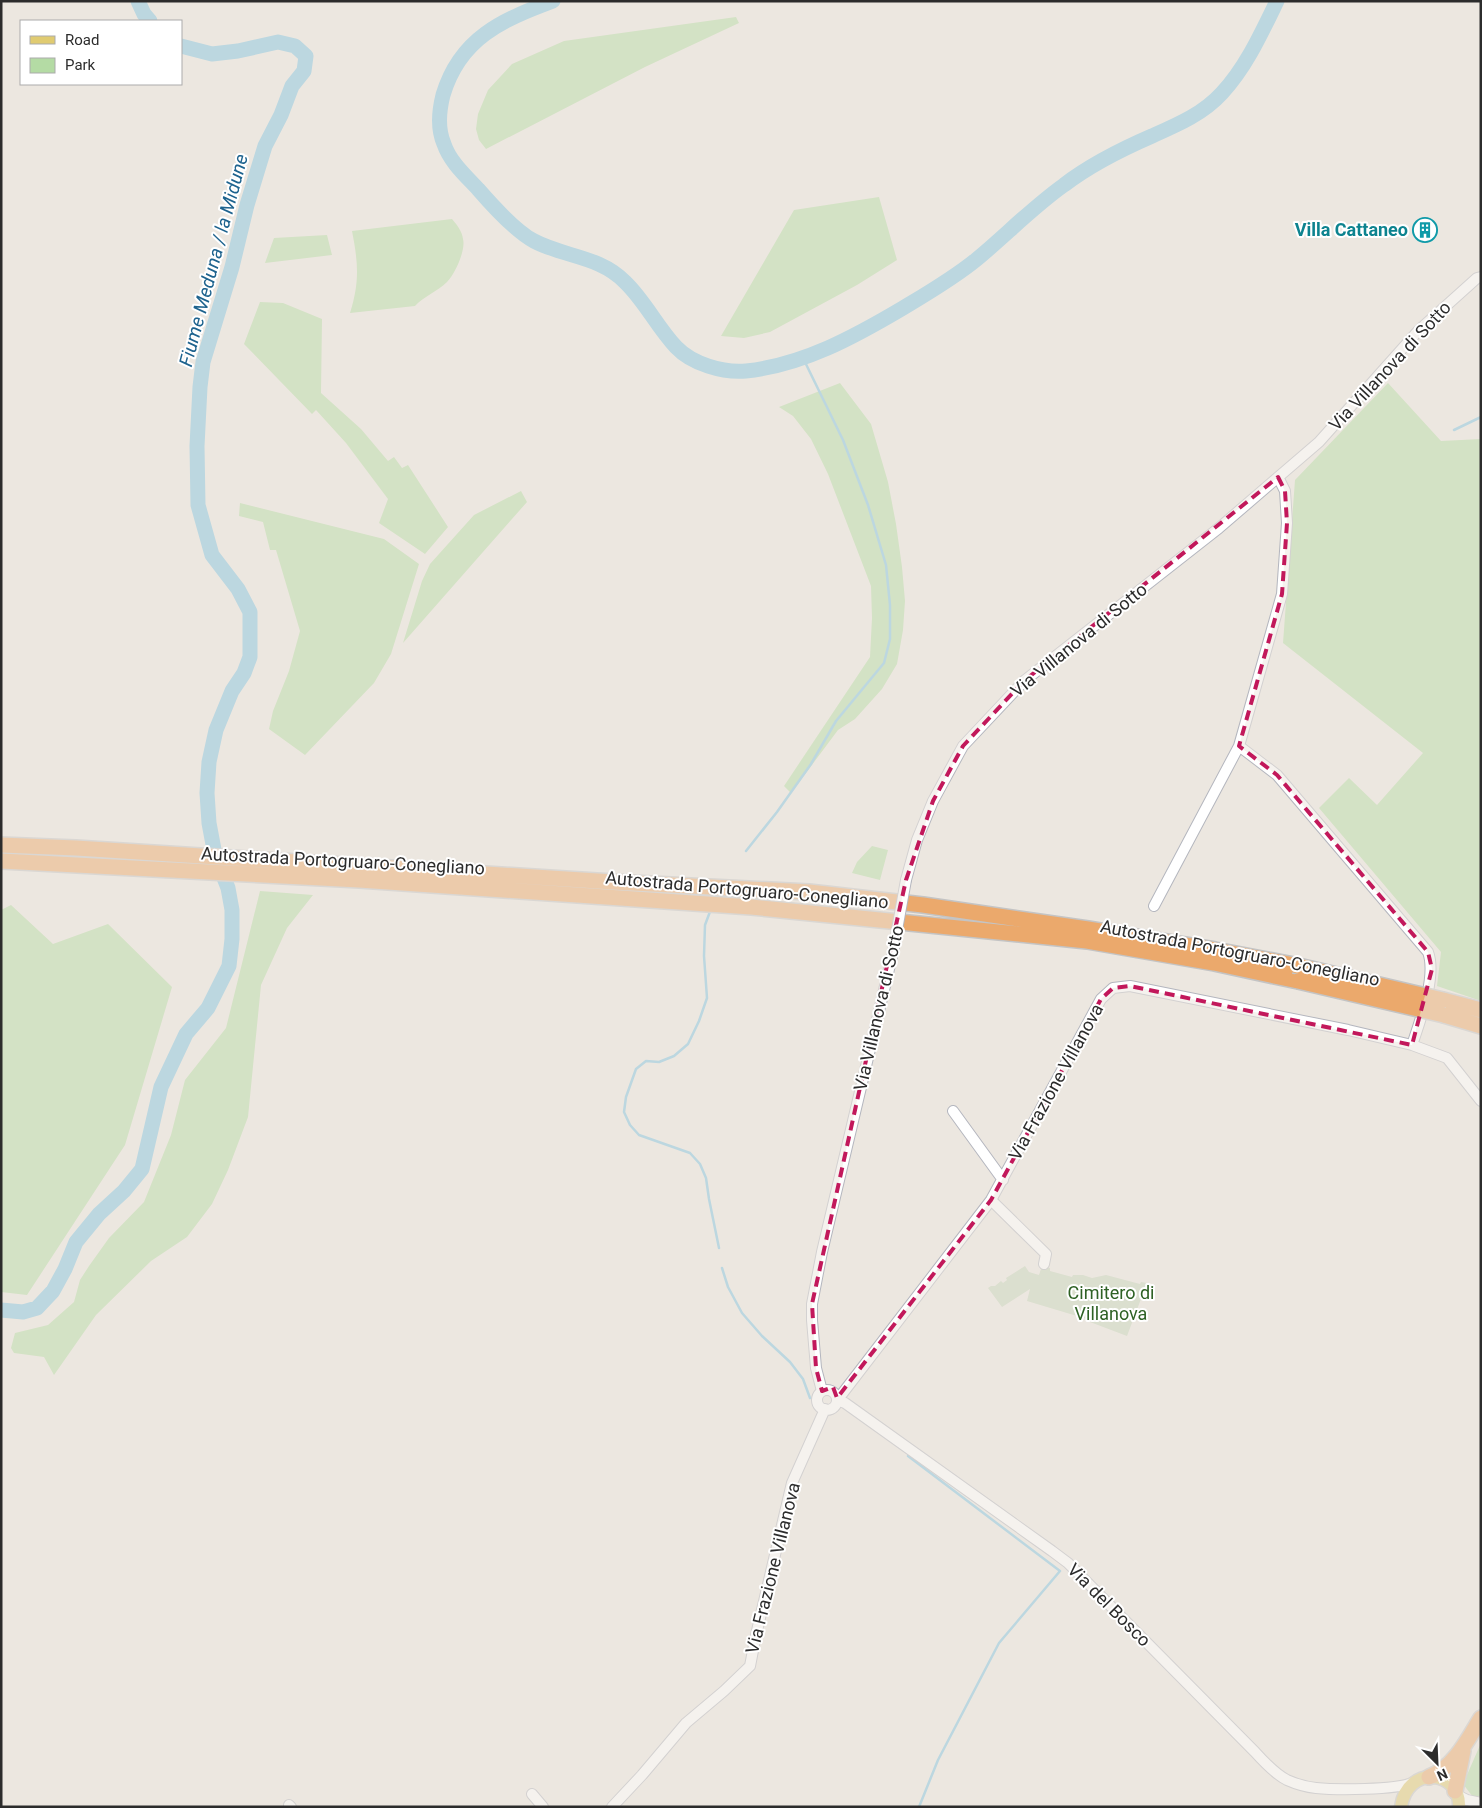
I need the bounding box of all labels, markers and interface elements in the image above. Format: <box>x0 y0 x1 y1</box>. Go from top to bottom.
legend <box>20 20 182 85</box>
text: Road <box>65 31 99 49</box>
text: Park <box>65 56 96 74</box>
water label: Fiume Meduna / la Midune <box>174 151 253 369</box>
building icon: Villa Cattaneo <box>1412 217 1438 243</box>
place label: Villa Cattaneo <box>1295 219 1408 240</box>
street label: Via Villanova di Sotto <box>1324 297 1455 435</box>
street label: Via Villanova di Sotto <box>1006 578 1151 701</box>
street label: Autostrada Portogruaro-Conegliano <box>201 843 485 878</box>
street label: Autostrada Portogruaro-Conegliano <box>605 867 889 912</box>
street label: Autostrada Portogruaro-Conegliano <box>1099 915 1382 990</box>
street label: Via Villanova di Sotto <box>849 923 908 1093</box>
street label: Via Frazione Villanova <box>1004 1000 1107 1164</box>
park label: Cimitero di Villanova <box>1068 1282 1154 1324</box>
street label: Via Frazione Villanova <box>741 1480 804 1656</box>
street label: Via del Bosco <box>1063 1559 1155 1651</box>
north arrow <box>1412 1738 1462 1788</box>
text: N <box>1435 1766 1450 1784</box>

